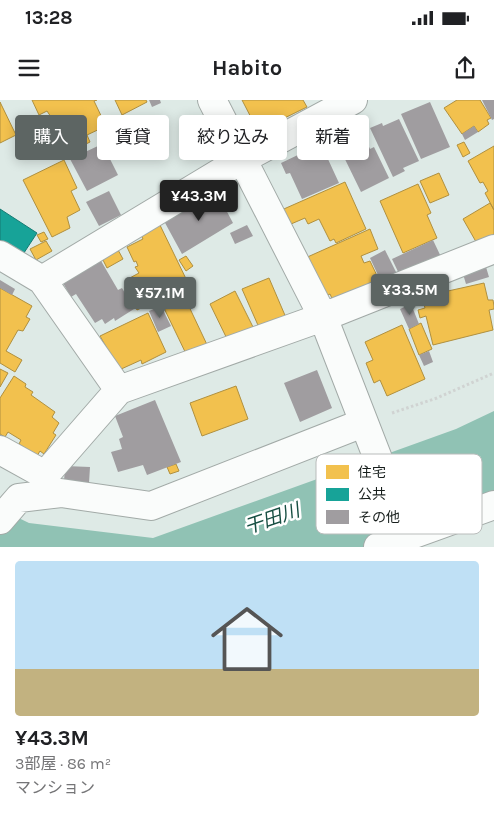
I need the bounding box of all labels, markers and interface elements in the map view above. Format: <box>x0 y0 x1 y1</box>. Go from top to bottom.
text: 13:28 <box>25 7 73 29</box>
icon: menu <box>15 54 43 82</box>
icon: share <box>451 54 479 82</box>
text: Habito <box>212 55 282 81</box>
chip: 購入 <box>15 115 87 160</box>
chip: 賃貸 <box>97 115 169 160</box>
chip: 絞り込み <box>179 115 287 160</box>
chip: 新着 <box>297 115 369 160</box>
pin: ¥43.3M <box>158 180 240 222</box>
text: ¥43.3M <box>171 186 227 205</box>
pin: ¥33.5M <box>369 274 451 316</box>
pin: ¥57.1M <box>119 276 201 319</box>
text: ¥33.5M <box>382 280 438 299</box>
text: ¥57.1M <box>135 283 185 302</box>
legend <box>316 454 482 534</box>
text: 住宅 <box>358 464 386 481</box>
text: 公共 <box>358 486 386 503</box>
water label: 干田川 <box>241 499 304 539</box>
text: その他 <box>358 509 400 526</box>
icon: home <box>202 594 292 684</box>
text: ¥43.3M <box>15 726 89 750</box>
text: 3部屋 · 86 m² <box>15 754 111 773</box>
text: マンション <box>15 778 95 797</box>

